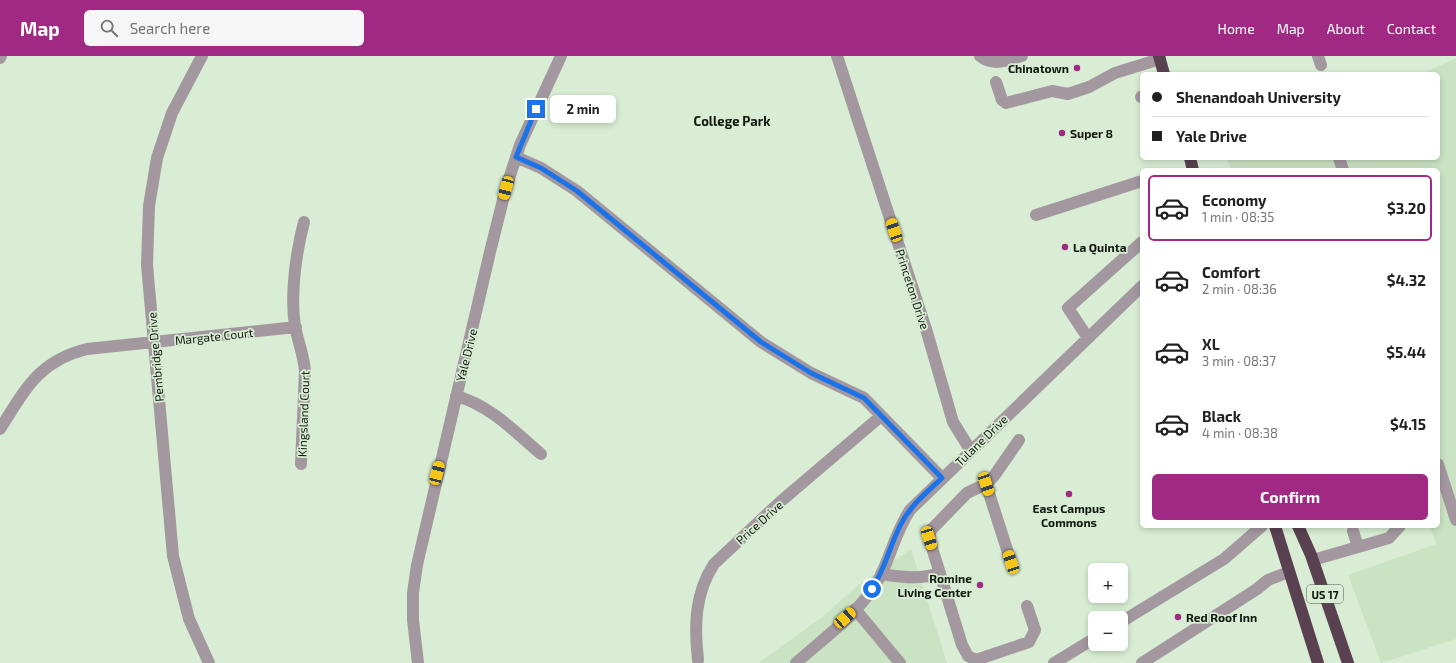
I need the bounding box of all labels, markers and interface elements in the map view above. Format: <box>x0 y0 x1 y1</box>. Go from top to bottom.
search box <box>84 10 364 46</box>
text: Map <box>20 17 60 40</box>
icon: search <box>98 17 120 39</box>
text: Search here <box>130 19 210 37</box>
text: Home <box>1218 20 1255 37</box>
text: Map <box>1277 20 1305 37</box>
text: About <box>1327 20 1365 37</box>
text: Contact <box>1387 20 1436 37</box>
place label: Chinatown <box>1008 61 1069 75</box>
marker: Chinatown <box>1072 63 1082 73</box>
text: Shenandoah University <box>1176 88 1341 106</box>
callout: 2 min <box>550 95 616 123</box>
route end <box>527 100 545 118</box>
text: 2 min <box>566 101 600 117</box>
district label: College Park <box>694 113 771 129</box>
place label: Super 8 <box>1070 126 1113 140</box>
text: Yale Drive <box>1176 127 1247 145</box>
marker: Super 8 <box>1057 128 1067 138</box>
car <box>497 175 515 201</box>
icon: car <box>1154 190 1190 226</box>
text: Economy <box>1202 191 1267 209</box>
text: $3.20 <box>1387 199 1426 217</box>
text: 1 min · 08:35 <box>1202 209 1274 225</box>
car <box>885 217 903 243</box>
place label: La Quinta <box>1073 240 1127 255</box>
marker: La Quinta <box>1060 242 1070 252</box>
street label: Princeton Drive <box>893 247 933 331</box>
icon: car <box>1154 262 1190 298</box>
text: Comfort <box>1202 263 1260 281</box>
text: $4.32 <box>1387 271 1426 289</box>
text: 2 min · 08:36 <box>1202 281 1277 297</box>
street label: Pembridge Drive <box>144 312 166 402</box>
street label: Margate Court <box>174 325 254 347</box>
street label: Yale Drive <box>453 327 479 383</box>
icon: car <box>1154 334 1190 370</box>
text: XL <box>1202 335 1220 353</box>
text: $5.44 <box>1386 343 1426 361</box>
text: 3 min · 08:37 <box>1202 353 1276 369</box>
street label: Kingsland Court <box>294 370 312 457</box>
icon: car <box>1154 406 1190 442</box>
text: Black <box>1202 407 1241 425</box>
street label: Tulane Drive <box>952 412 1010 468</box>
text: $4.15 <box>1390 415 1426 433</box>
text: 4 min · 08:38 <box>1202 425 1278 441</box>
car <box>428 460 446 486</box>
car <box>977 471 995 497</box>
button: Confirm <box>1152 474 1428 520</box>
marker: East Campus Commons <box>1064 489 1074 499</box>
street label: Price Drive <box>733 497 785 547</box>
place label: East Campus Commons <box>1033 501 1105 529</box>
car <box>920 525 938 551</box>
car <box>1002 549 1020 575</box>
map controls <box>1088 563 1128 651</box>
button: + <box>1088 563 1128 603</box>
place label: Romine Living Center <box>898 571 972 599</box>
route start <box>863 580 881 598</box>
marker: Romine Living Center <box>975 580 985 590</box>
road number: US 17 <box>1307 585 1343 603</box>
car <box>832 606 858 630</box>
place label: Red Roof Inn <box>1186 610 1257 624</box>
button: − <box>1088 611 1128 651</box>
marker: Red Roof Inn <box>1173 612 1183 622</box>

